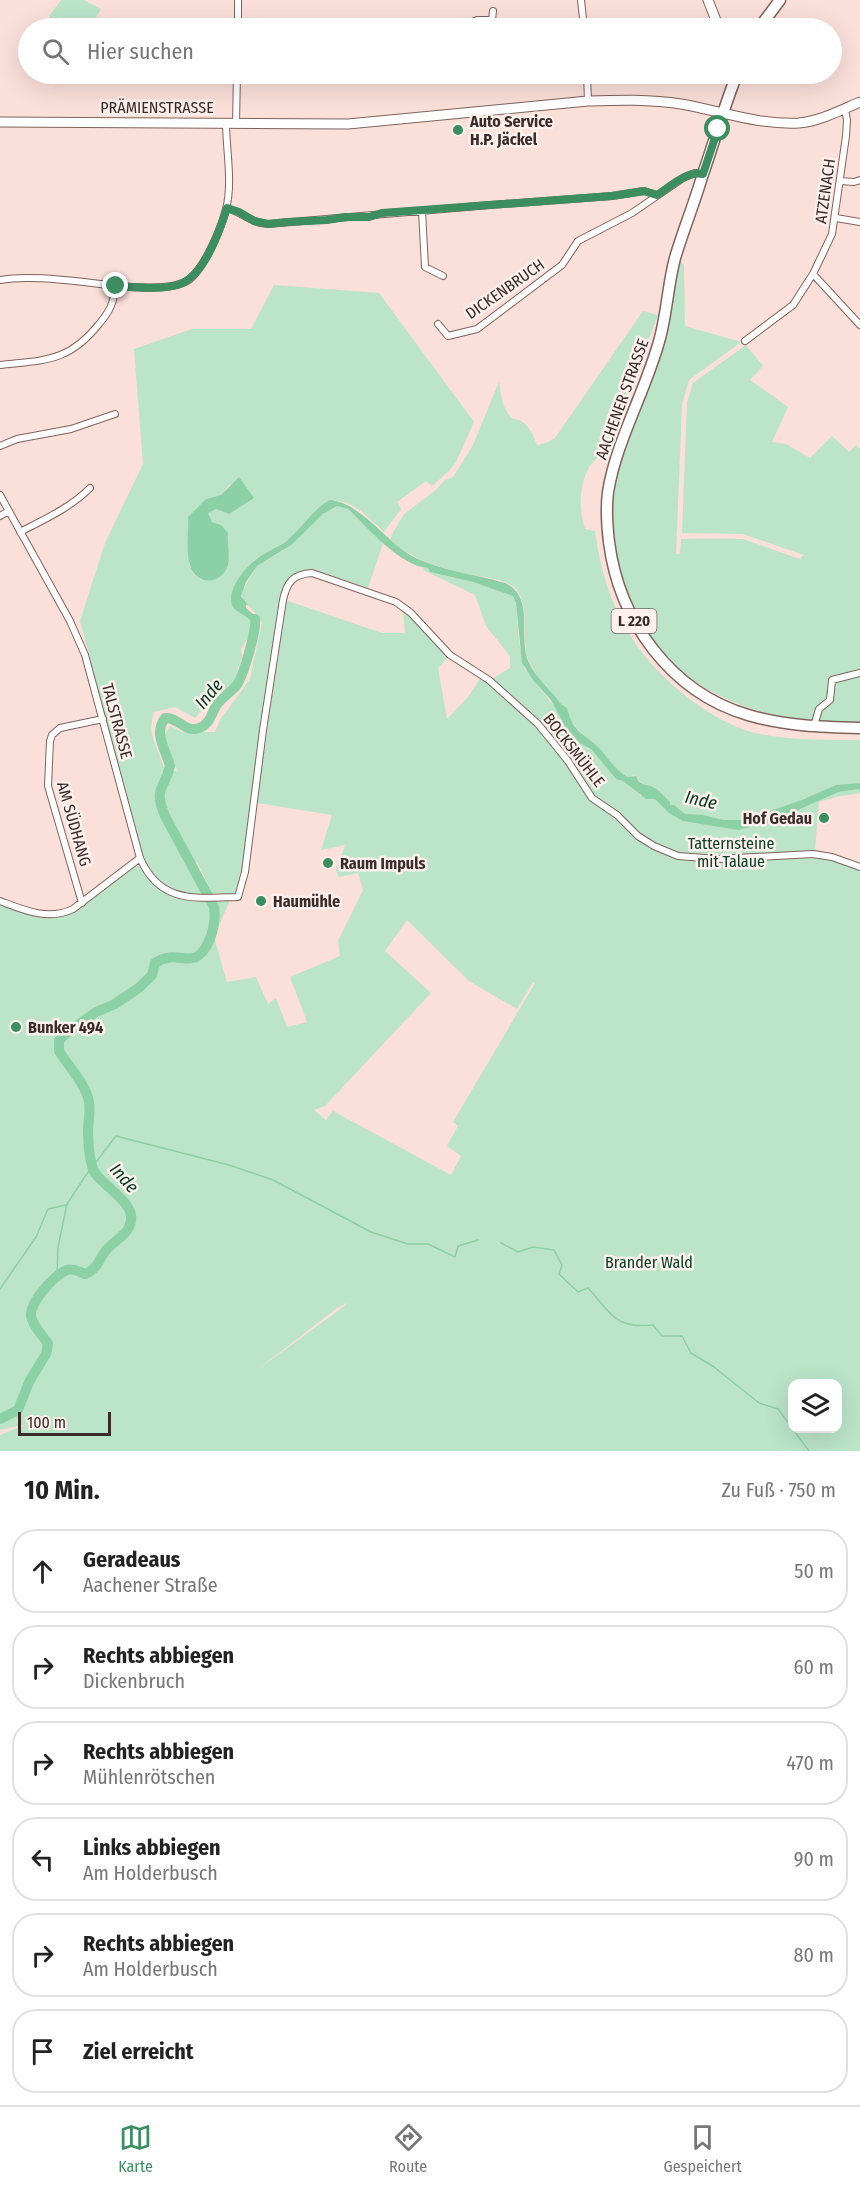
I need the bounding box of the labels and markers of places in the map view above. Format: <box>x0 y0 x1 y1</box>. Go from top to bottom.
place label: Auto Service H.P. Jäckel <box>469 112 553 149</box>
marker: Auto Service H.P. Jäckel <box>451 123 465 137</box>
place label: Hof Gedau <box>743 809 812 828</box>
marker: Hof Gedau <box>817 811 831 825</box>
place label: Raum Impuls <box>340 854 426 873</box>
marker: Raum Impuls <box>321 856 335 870</box>
place label: Haumühle <box>273 892 340 911</box>
marker: Haumühle <box>254 894 268 908</box>
place label: Bunker 494 <box>28 1018 103 1037</box>
marker: Bunker 494 <box>9 1020 23 1034</box>

